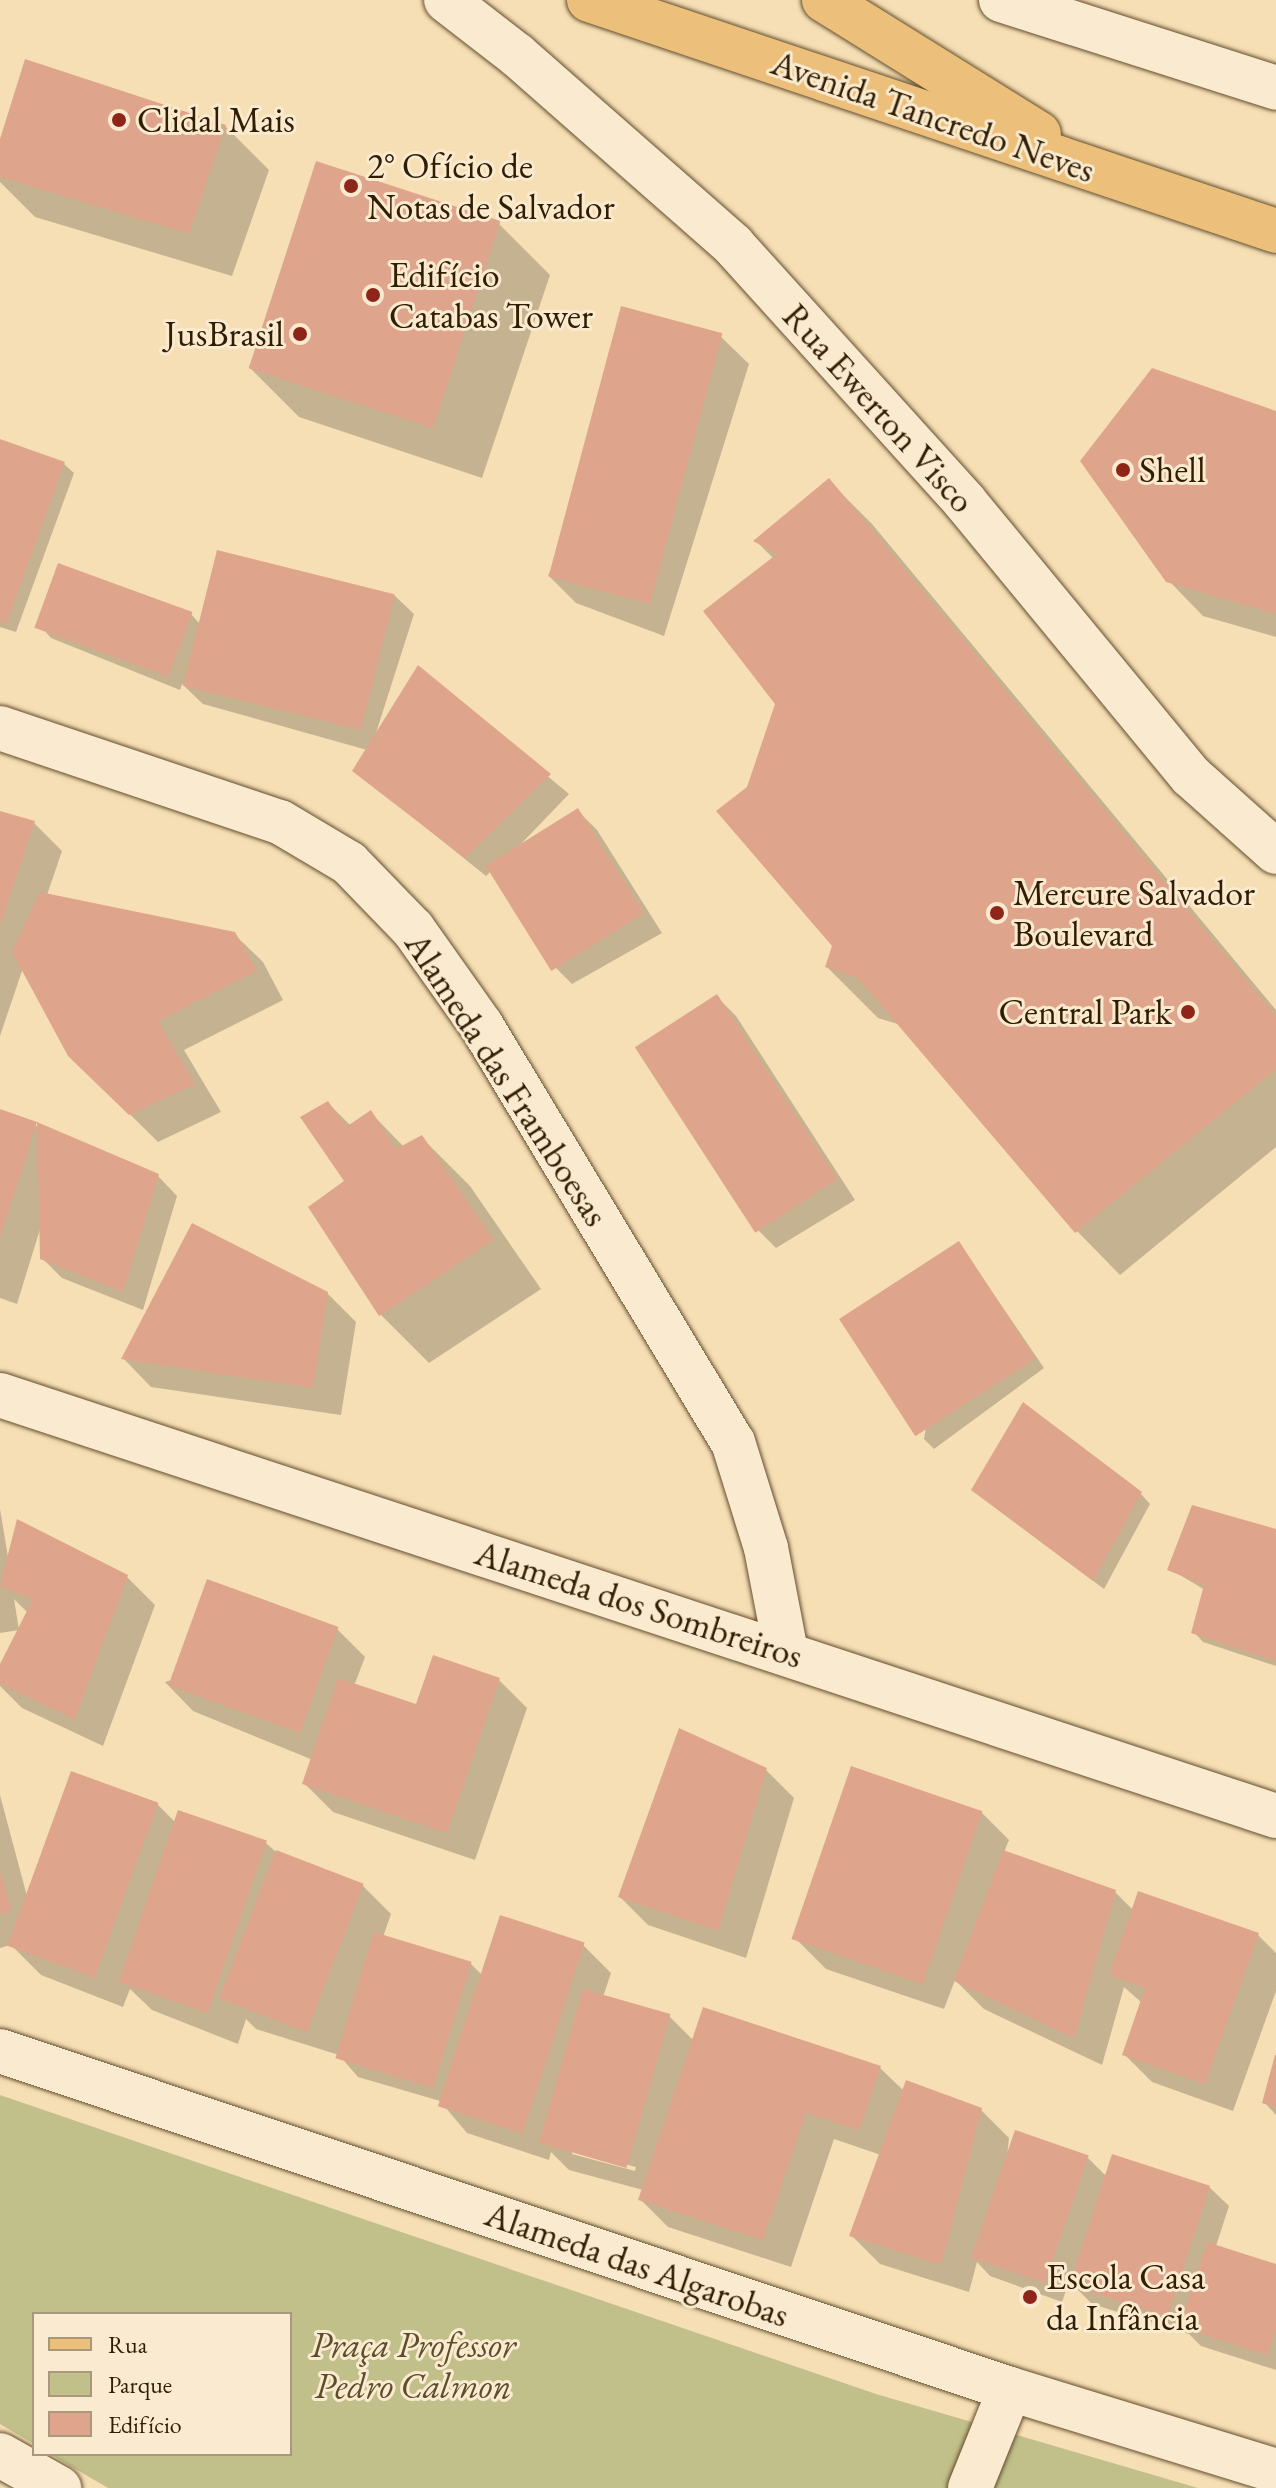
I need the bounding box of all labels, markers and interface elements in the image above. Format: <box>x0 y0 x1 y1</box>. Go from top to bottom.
street label: Avenida Tancredo Neves <box>766 40 1100 192</box>
place label: Clidal Mais <box>137 98 295 142</box>
marker: Clidal Mais <box>108 109 130 131</box>
place label: 2° Ofício de Notas de Salvador <box>367 143 615 228</box>
marker: 2° Ofício de Notas de Salvador <box>342 177 360 195</box>
place label: Edifício Catabas Tower <box>389 252 593 337</box>
marker: Edifício Catabas Tower <box>364 286 382 304</box>
street label: Rua Ewerton Visco <box>774 295 984 521</box>
place label: JusBrasil <box>165 312 284 356</box>
marker: JusBrasil <box>291 325 309 343</box>
place label: Shell <box>1139 448 1206 492</box>
marker: Shell <box>1114 461 1132 479</box>
place label: Mercure Salvador Boulevard <box>1013 870 1255 955</box>
marker: Mercure Salvador Boulevard <box>988 904 1006 922</box>
street label: Alameda das Framboesas <box>396 924 618 1234</box>
place label: Central Park <box>999 990 1172 1034</box>
marker: Central Park <box>1179 1003 1197 1021</box>
street label: Alameda dos Sombreiros <box>470 1531 808 1677</box>
street label: Alameda das Algarobas <box>480 2192 794 2336</box>
place label: Escola Casa da Infância <box>1046 2254 1205 2339</box>
marker: Escola Casa da Infância <box>1021 2288 1039 2306</box>
legend <box>32 2312 292 2456</box>
park label: Praça Professor Pedro Calmon <box>310 2322 516 2407</box>
text: Rua <box>108 2329 147 2360</box>
text: Parque <box>108 2369 172 2400</box>
text: Edifício <box>108 2409 182 2440</box>

